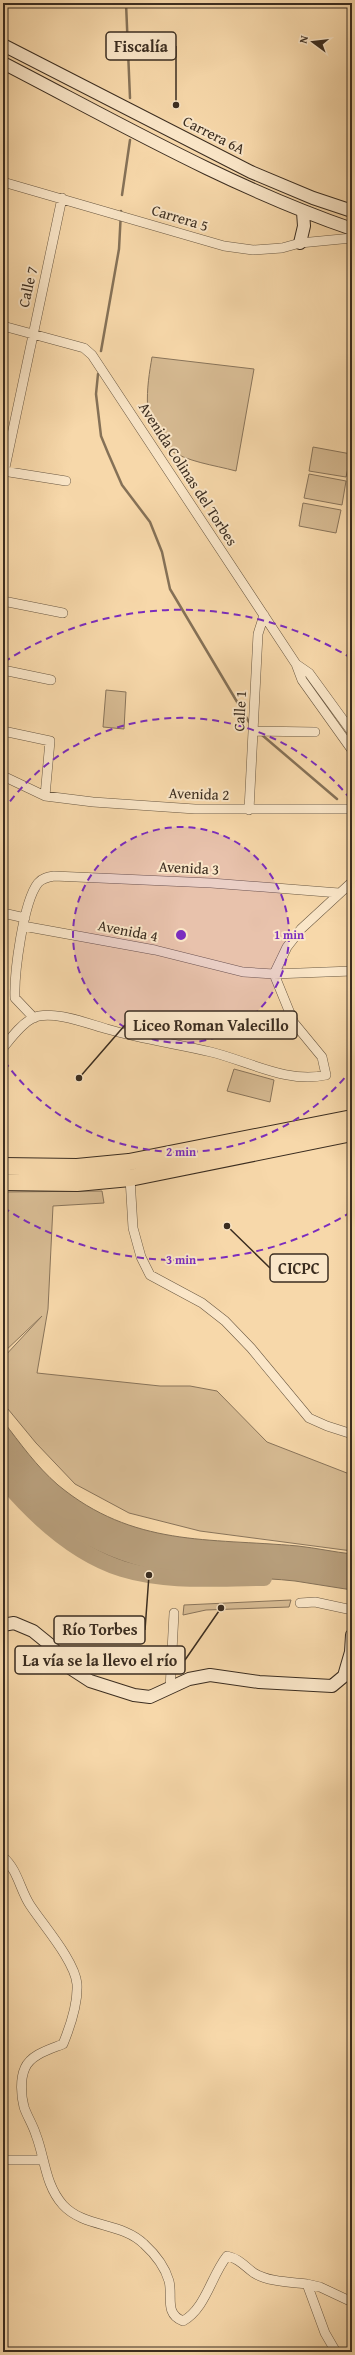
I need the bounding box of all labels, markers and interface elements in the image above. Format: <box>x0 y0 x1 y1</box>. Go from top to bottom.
north arrow <box>293 22 333 62</box>
callout: Fiscalía <box>106 32 176 60</box>
text: N <box>295 33 312 45</box>
text: Fiscalía <box>114 34 169 58</box>
street label: Carrera 6A <box>180 110 249 159</box>
street label: Carrera 5 <box>149 199 211 236</box>
street label: Calle 7 <box>13 264 42 309</box>
street label: Avenida Colinas del Torbes <box>134 398 243 550</box>
street label: Calle 1 <box>228 690 251 732</box>
street label: Avenida 2 <box>168 782 230 805</box>
street label: Avenida 3 <box>158 855 220 880</box>
street label: Avenida 4 <box>96 914 160 947</box>
text: 1 min <box>274 926 304 943</box>
centre of rings <box>174 928 188 942</box>
callout: Liceo Roman Valecillo <box>125 1011 297 1039</box>
text: Liceo Roman Valecillo <box>133 1013 289 1037</box>
text: 2 min <box>166 1143 196 1160</box>
text: 3 min <box>166 1251 196 1268</box>
callout: CICPC <box>270 1254 328 1282</box>
text: CICPC <box>278 1256 320 1280</box>
callout: Río Torbes <box>54 1616 145 1644</box>
text: Río Torbes <box>62 1617 138 1641</box>
callout: La vía se la llevo el río <box>15 1646 185 1674</box>
text: La vía se la llevo el río <box>23 1648 178 1672</box>

